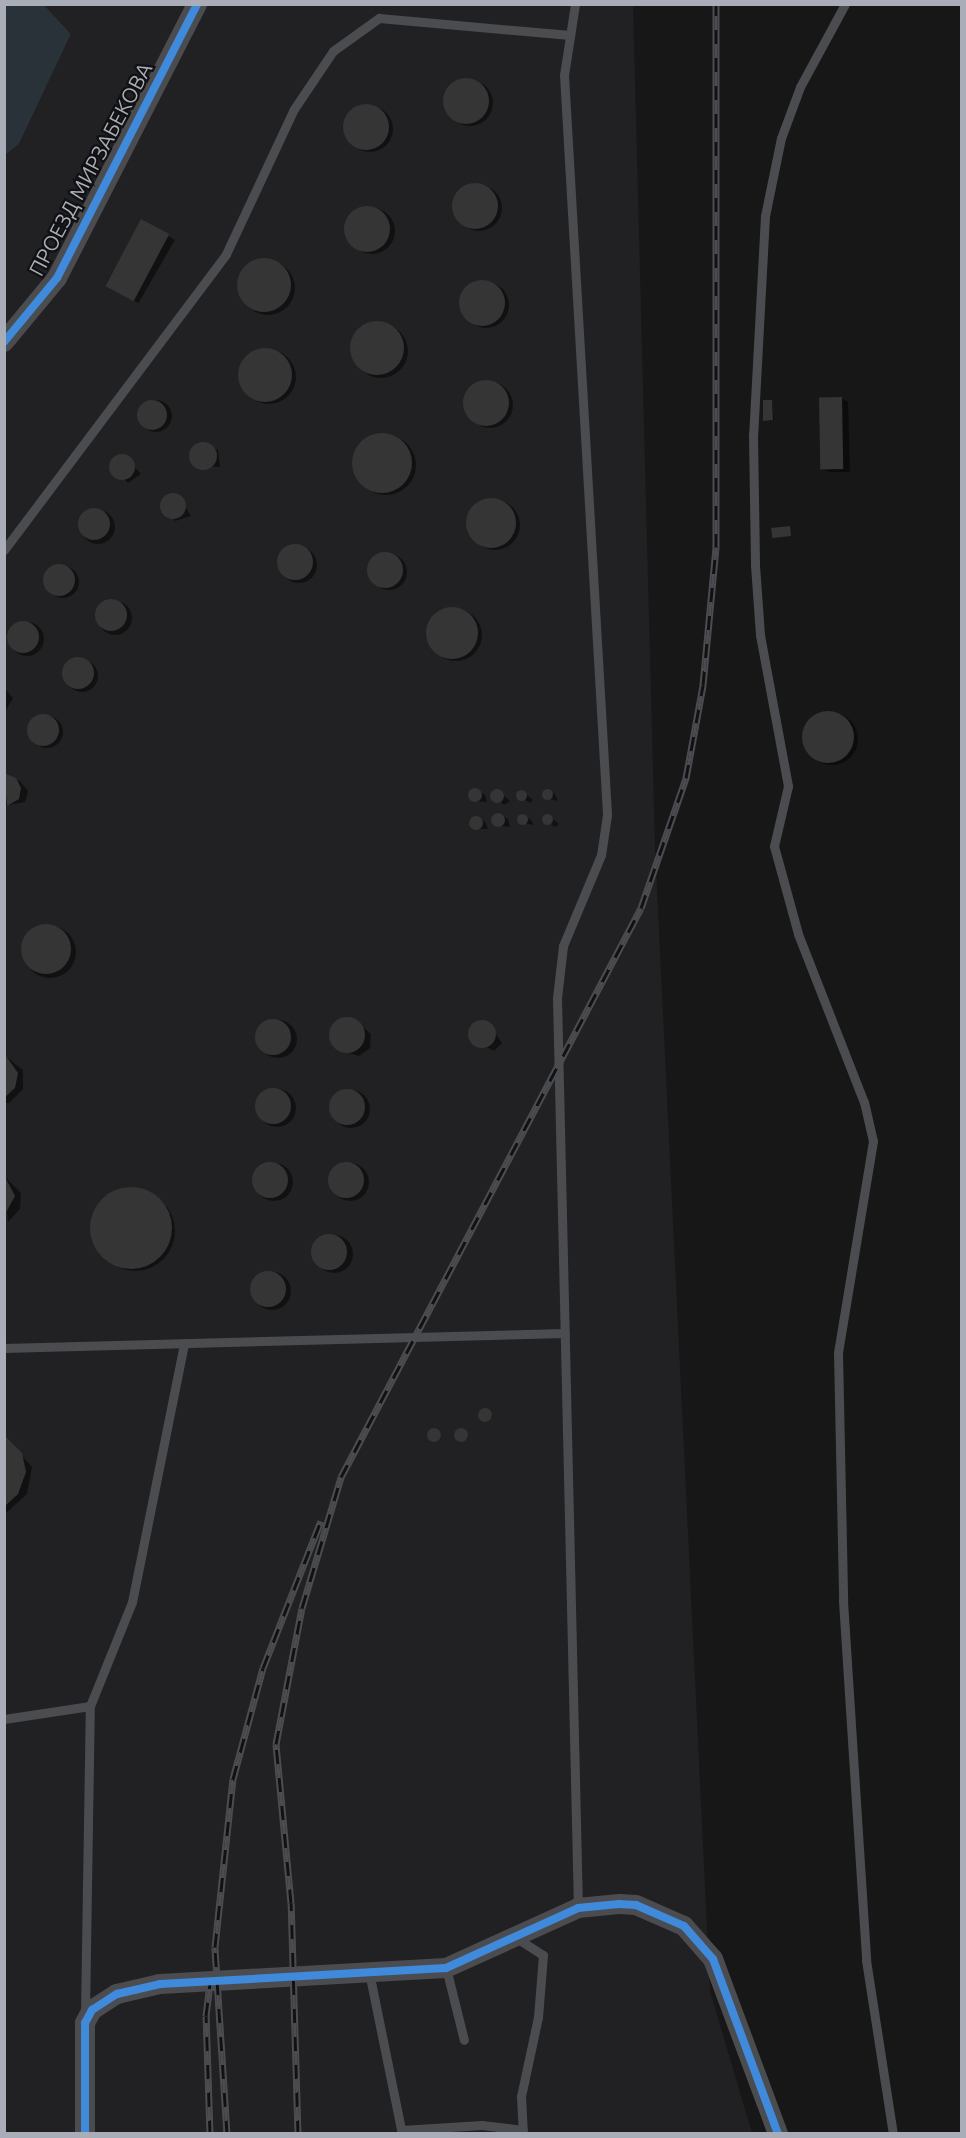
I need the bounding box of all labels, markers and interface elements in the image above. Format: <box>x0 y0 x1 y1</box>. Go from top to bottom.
street label: ПРОЕЗД МИРЗАБЕКОВА <box>23 58 157 280</box>

